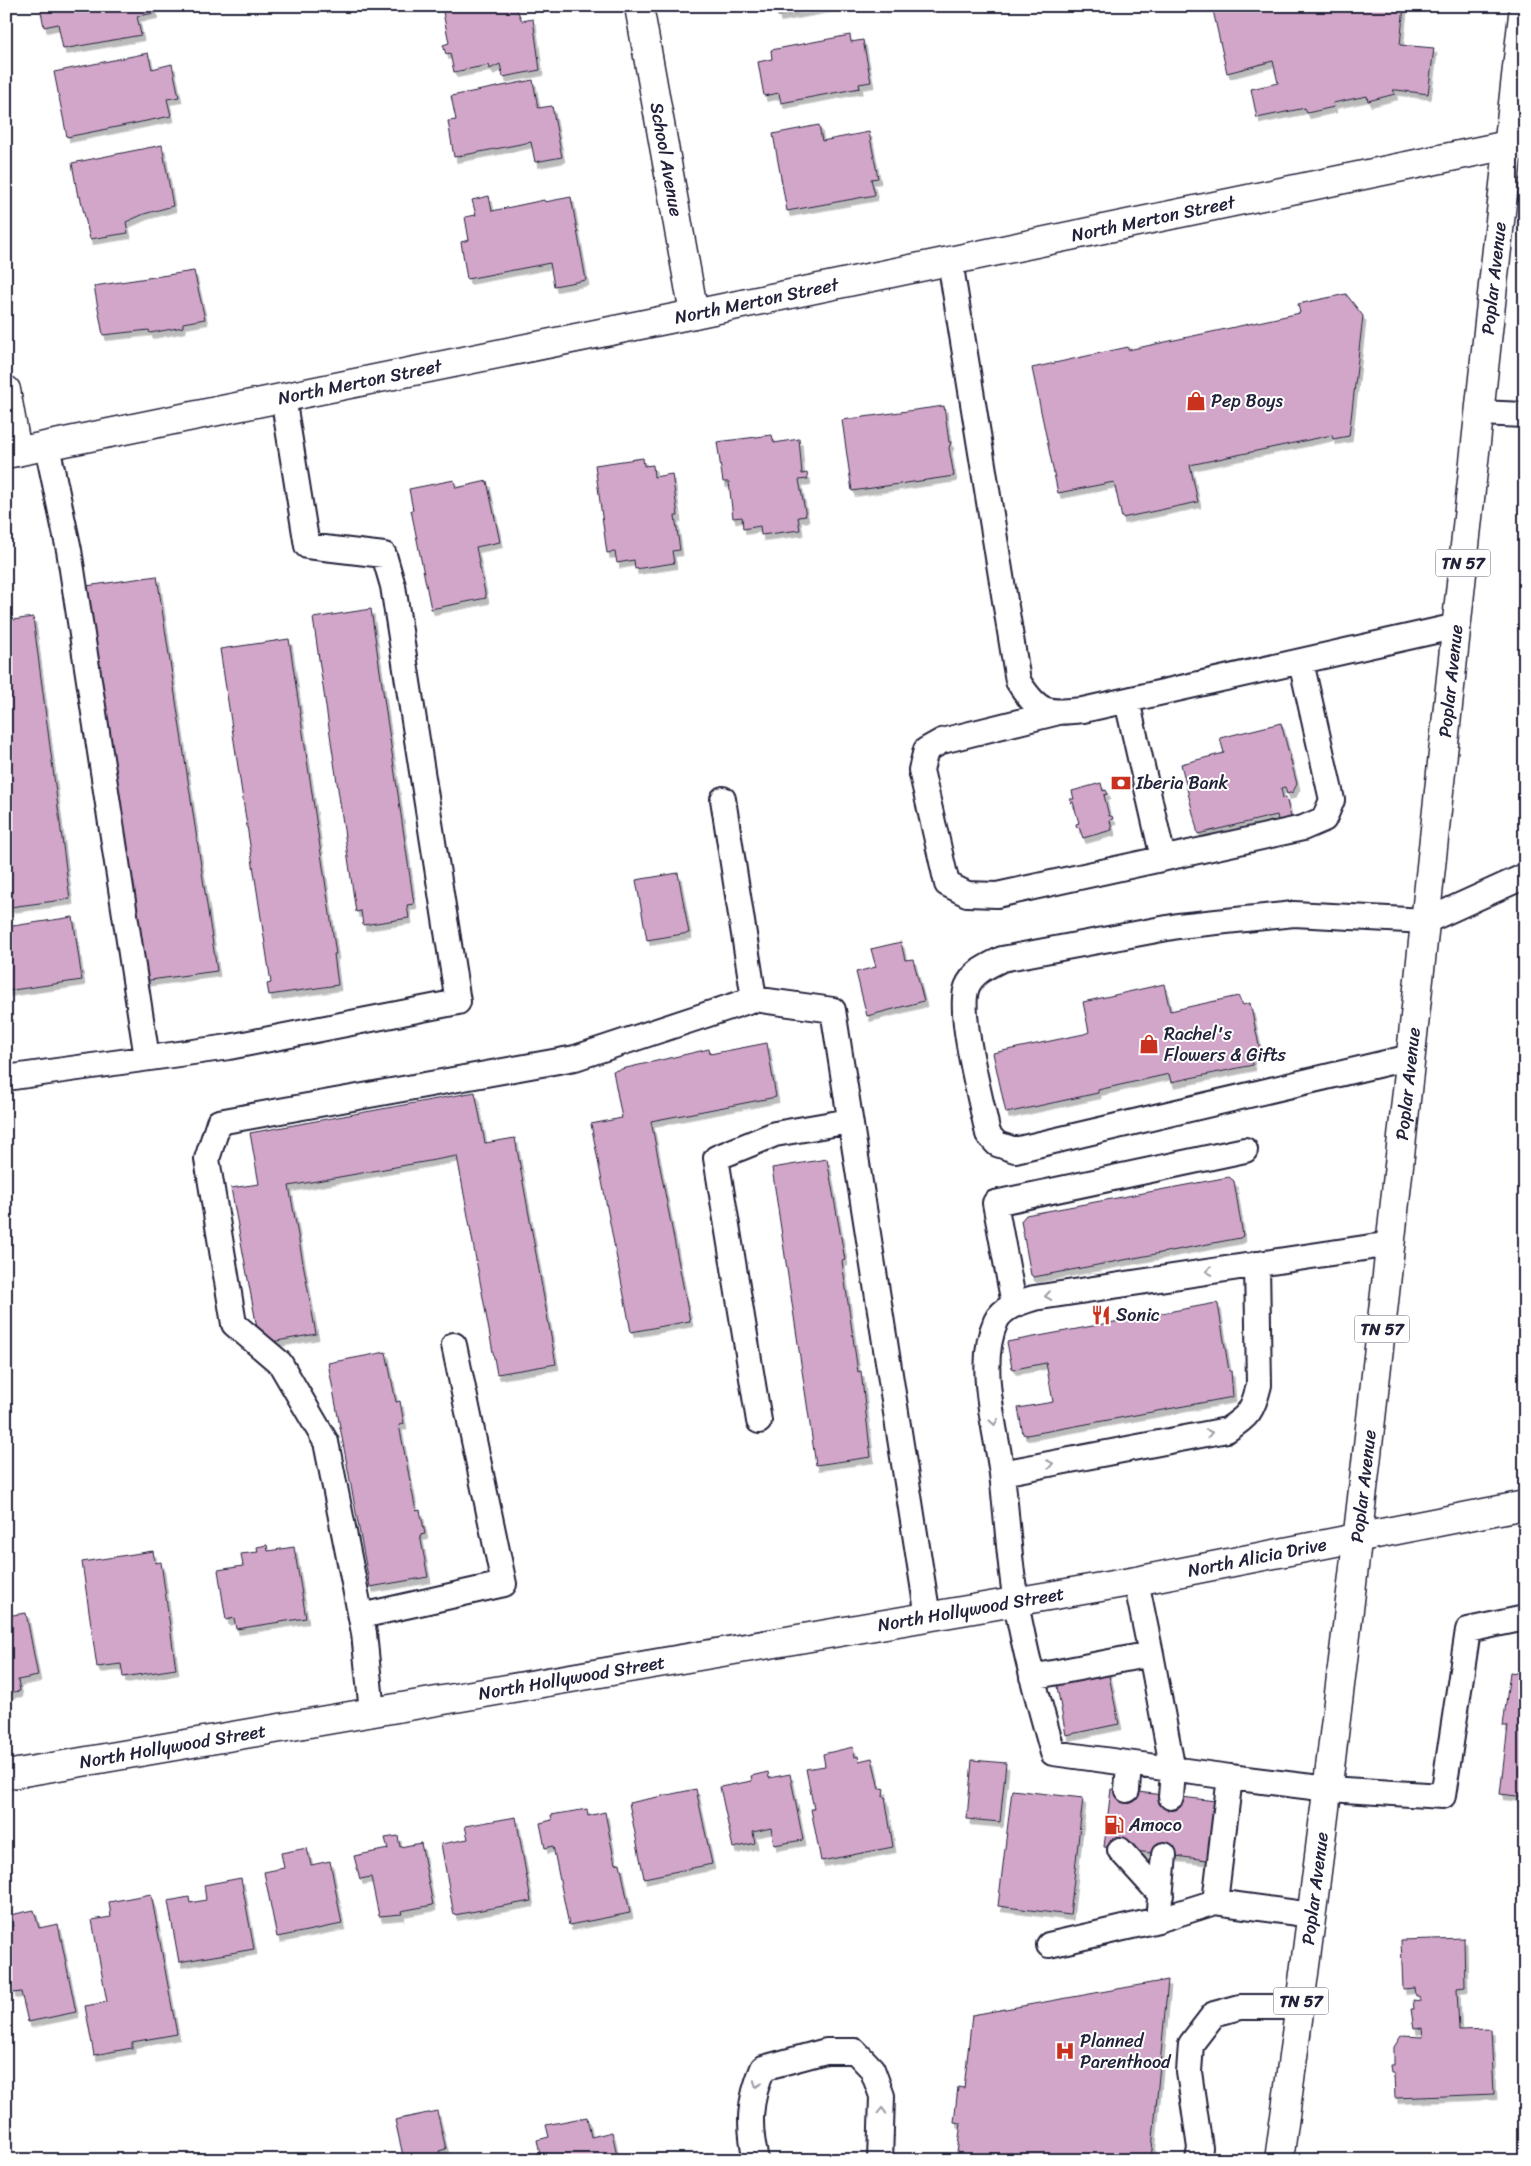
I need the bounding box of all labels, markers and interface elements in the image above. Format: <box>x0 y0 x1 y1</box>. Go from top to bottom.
street label: School Avenue <box>641 100 692 219</box>
street label: North Merton Street <box>1068 186 1239 251</box>
street label: Poplar Avenue <box>1472 220 1516 336</box>
street label: North Merton Street <box>672 268 842 334</box>
street label: North Merton Street <box>275 350 445 414</box>
place label: Pep Boys <box>1211 385 1283 417</box>
shop icon: Pep Boys <box>1185 390 1207 412</box>
road number: TN 57 <box>1436 550 1490 576</box>
street label: Poplar Avenue <box>1429 623 1472 739</box>
place label: Iberia Bank <box>1135 767 1228 799</box>
bank icon: Iberia Bank <box>1110 772 1132 794</box>
place label: Rachel's Flowers & Gifts <box>1164 1018 1287 1071</box>
street label: Poplar Avenue <box>1386 1026 1430 1142</box>
shop icon: Rachel's Flowers & Gifts <box>1138 1033 1160 1055</box>
one-way arrow <box>1204 1265 1212 1276</box>
one-way arrow <box>1044 1290 1052 1301</box>
place label: Sonic <box>1116 1299 1160 1331</box>
restaurant icon: Sonic <box>1090 1304 1112 1326</box>
road number: TN 57 <box>1354 1316 1410 1342</box>
one-way arrow <box>988 1419 999 1427</box>
one-way arrow <box>1205 1428 1214 1439</box>
street label: Poplar Avenue <box>1341 1428 1386 1544</box>
one-way arrow <box>1045 1459 1054 1469</box>
street label: North Alicia Drive <box>1185 1528 1330 1587</box>
street label: North Hollywood Street <box>875 1578 1067 1641</box>
street label: North Hollywood Street <box>476 1646 668 1710</box>
street label: North Hollywood Street <box>77 1715 269 1778</box>
place label: Amoco <box>1128 1809 1182 1841</box>
fuel station icon: Amoco <box>1103 1814 1125 1836</box>
street label: Poplar Avenue <box>1292 1830 1338 1947</box>
road number: TN 57 <box>1274 1988 1328 2014</box>
place label: Planned Parenthood <box>1080 2025 1172 2078</box>
hospital icon: Planned Parenthood <box>1054 2040 1076 2062</box>
one-way arrow <box>753 2079 763 2088</box>
one-way arrow <box>876 2107 887 2115</box>

